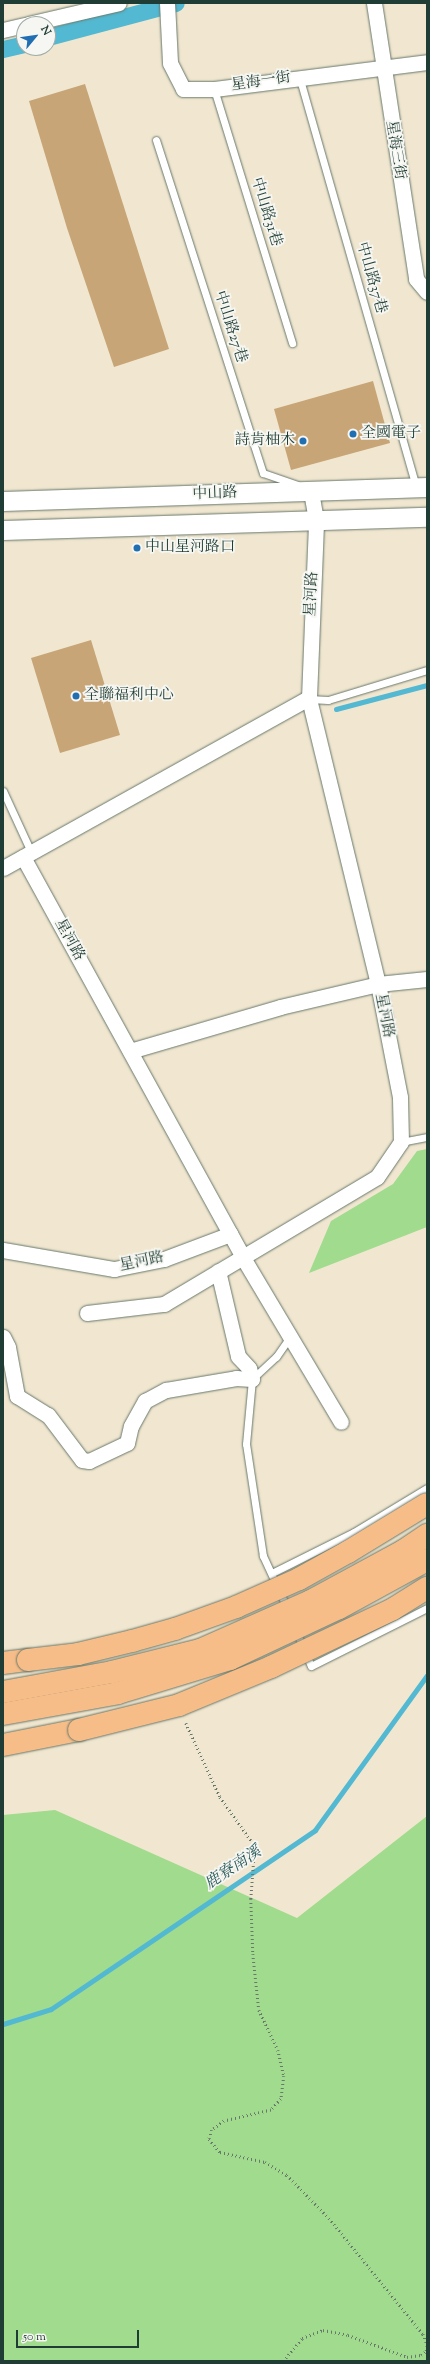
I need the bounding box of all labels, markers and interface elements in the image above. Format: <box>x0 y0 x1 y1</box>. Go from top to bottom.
north arrow <box>16 16 56 56</box>
text: N <box>36 23 55 38</box>
street label: 星海一街 <box>230 69 292 95</box>
street label: 星海三街 <box>381 119 409 181</box>
street label: 中山路31巷 <box>247 175 285 249</box>
street label: 中山路37巷 <box>352 240 390 316</box>
street label: 中山路27巷 <box>210 289 250 365</box>
place label: 全國電子 <box>361 425 421 443</box>
marker: 全國電子 <box>348 429 358 439</box>
place label: 詩肯柚木 <box>235 432 295 450</box>
marker: 詩肯柚木 <box>298 436 308 446</box>
street label: 中山路 <box>192 484 238 504</box>
place label: 中山星河路口 <box>145 539 235 557</box>
marker: 中山星河路口 <box>132 543 142 553</box>
street label: 星河路 <box>302 571 322 617</box>
place label: 全聯福利中心 <box>84 687 174 705</box>
marker: 全聯福利中心 <box>71 691 81 701</box>
street label: 星河路 <box>50 916 88 964</box>
street label: 星河路 <box>371 992 397 1040</box>
street label: 星河路 <box>118 1249 166 1275</box>
water label: 鹿寮南溪 <box>202 1843 266 1895</box>
scale bar <box>18 2322 141 2348</box>
text: 50 m <box>23 2328 46 2346</box>

